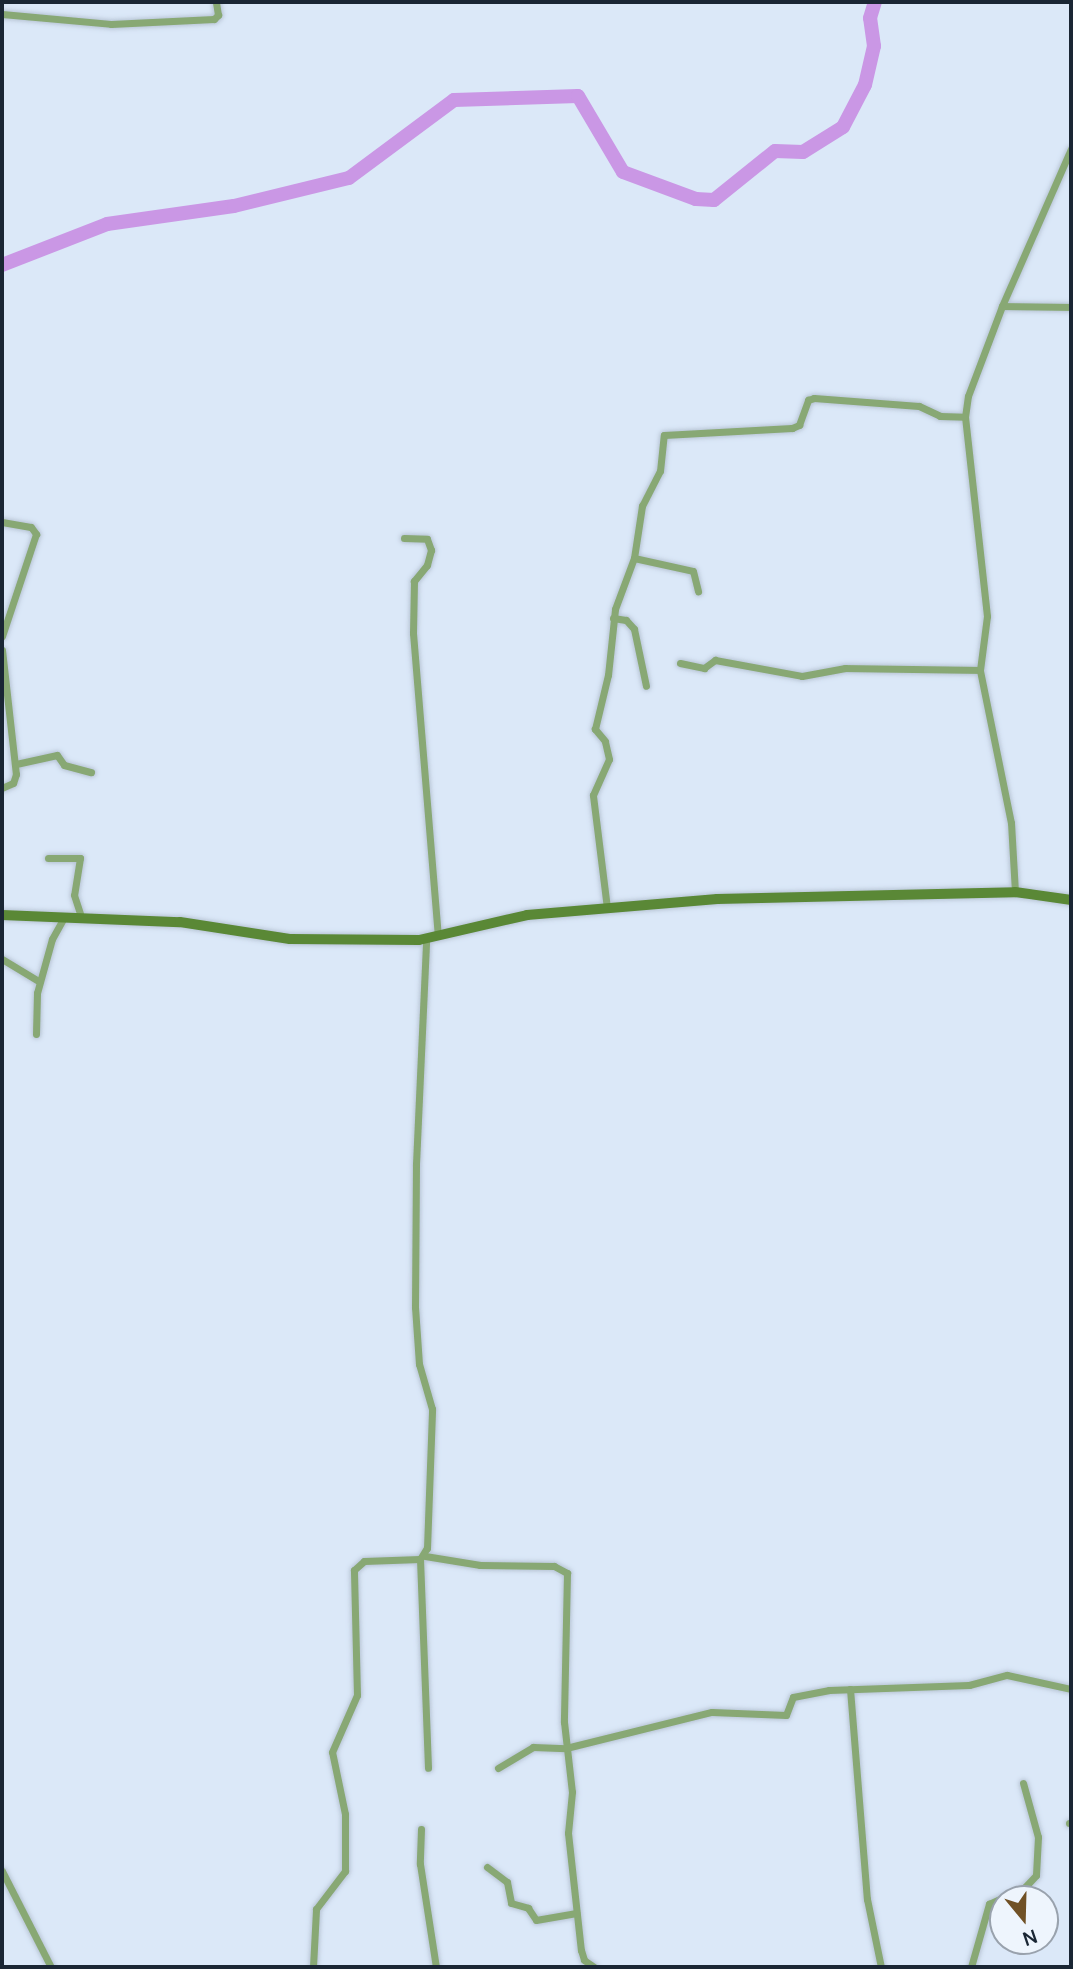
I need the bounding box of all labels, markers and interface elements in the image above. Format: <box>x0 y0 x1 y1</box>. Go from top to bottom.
north arrow <box>989 1885 1059 1955</box>
text: N <box>1019 1923 1041 1952</box>

